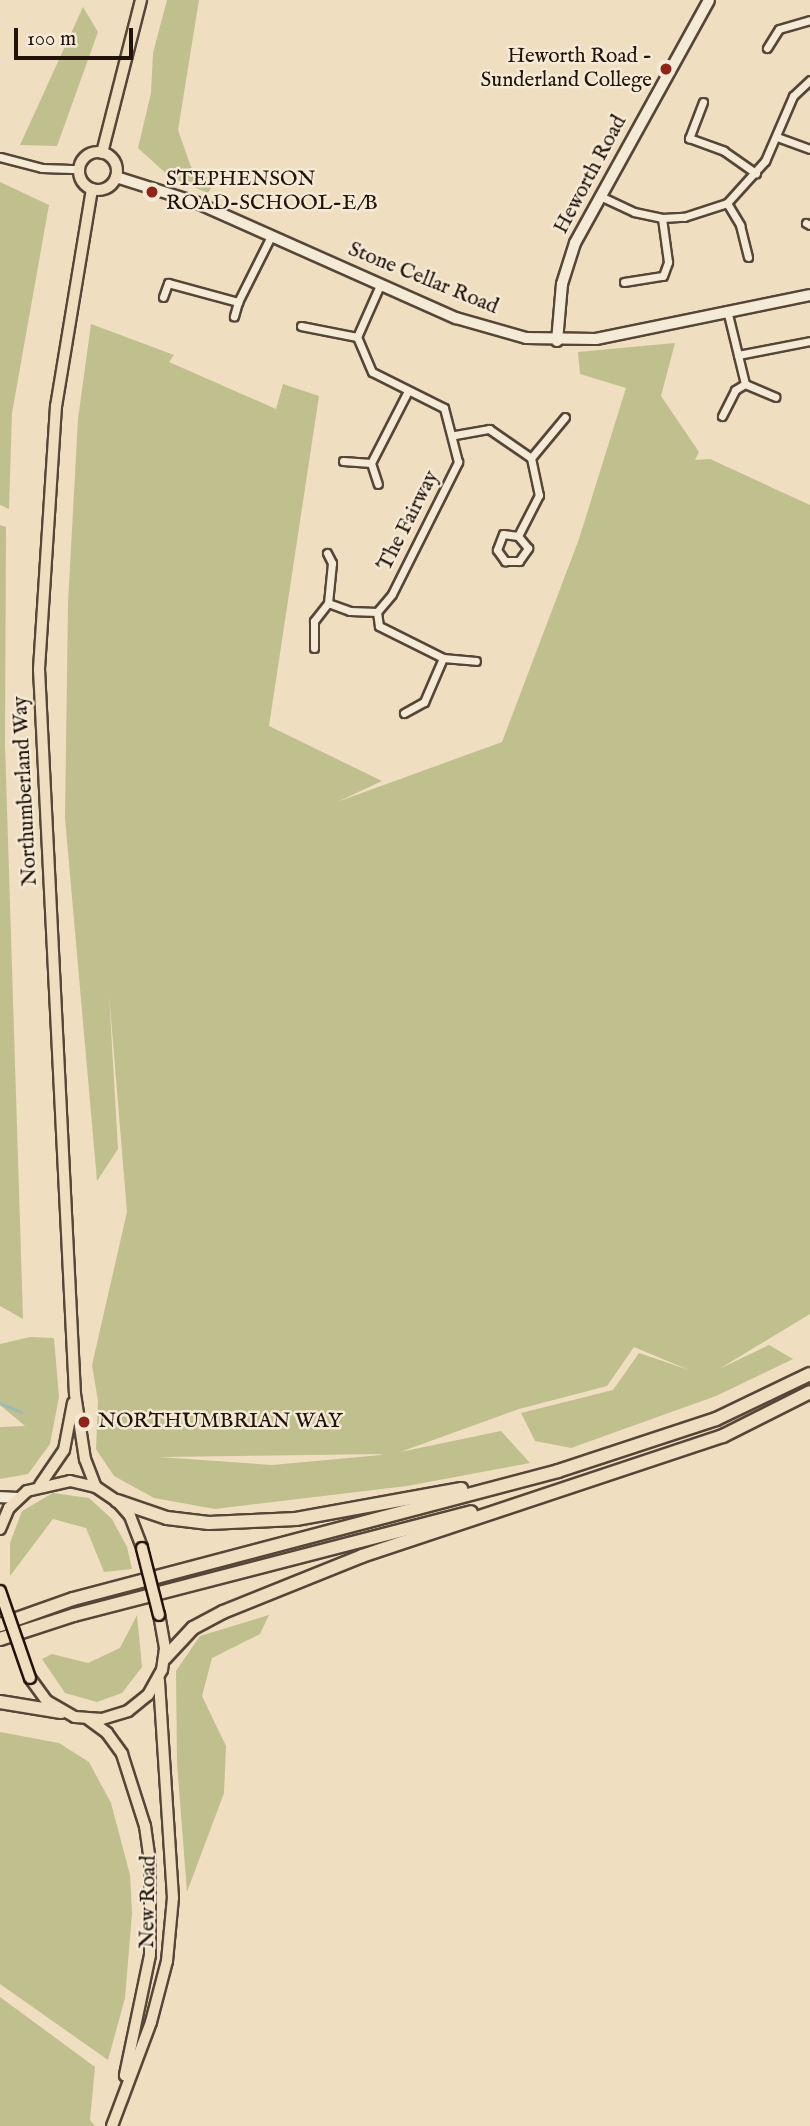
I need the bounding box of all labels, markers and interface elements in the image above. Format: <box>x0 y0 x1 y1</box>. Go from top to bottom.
scale bar <box>18 14 136 58</box>
text: 100 m <box>27 26 76 53</box>
place label: Heworth Road - Sunderland College <box>480 44 652 94</box>
marker: Heworth Road - Sunderland College <box>658 61 674 77</box>
street label: Heworth Road <box>549 111 633 239</box>
place label: STEPHENSON ROAD-SCHOOL-E/B <box>166 167 378 217</box>
marker: STEPHENSON ROAD-SCHOOL-E/B <box>144 184 160 200</box>
street label: Stone Cellar Road <box>344 237 502 321</box>
street label: The Fairway <box>373 467 445 575</box>
street label: Northumberland Way <box>8 695 44 887</box>
place label: NORTHUMBRIAN WAY <box>98 1409 342 1435</box>
marker: NORTHUMBRIAN WAY <box>76 1414 92 1430</box>
street label: New Road <box>136 1855 162 1949</box>

